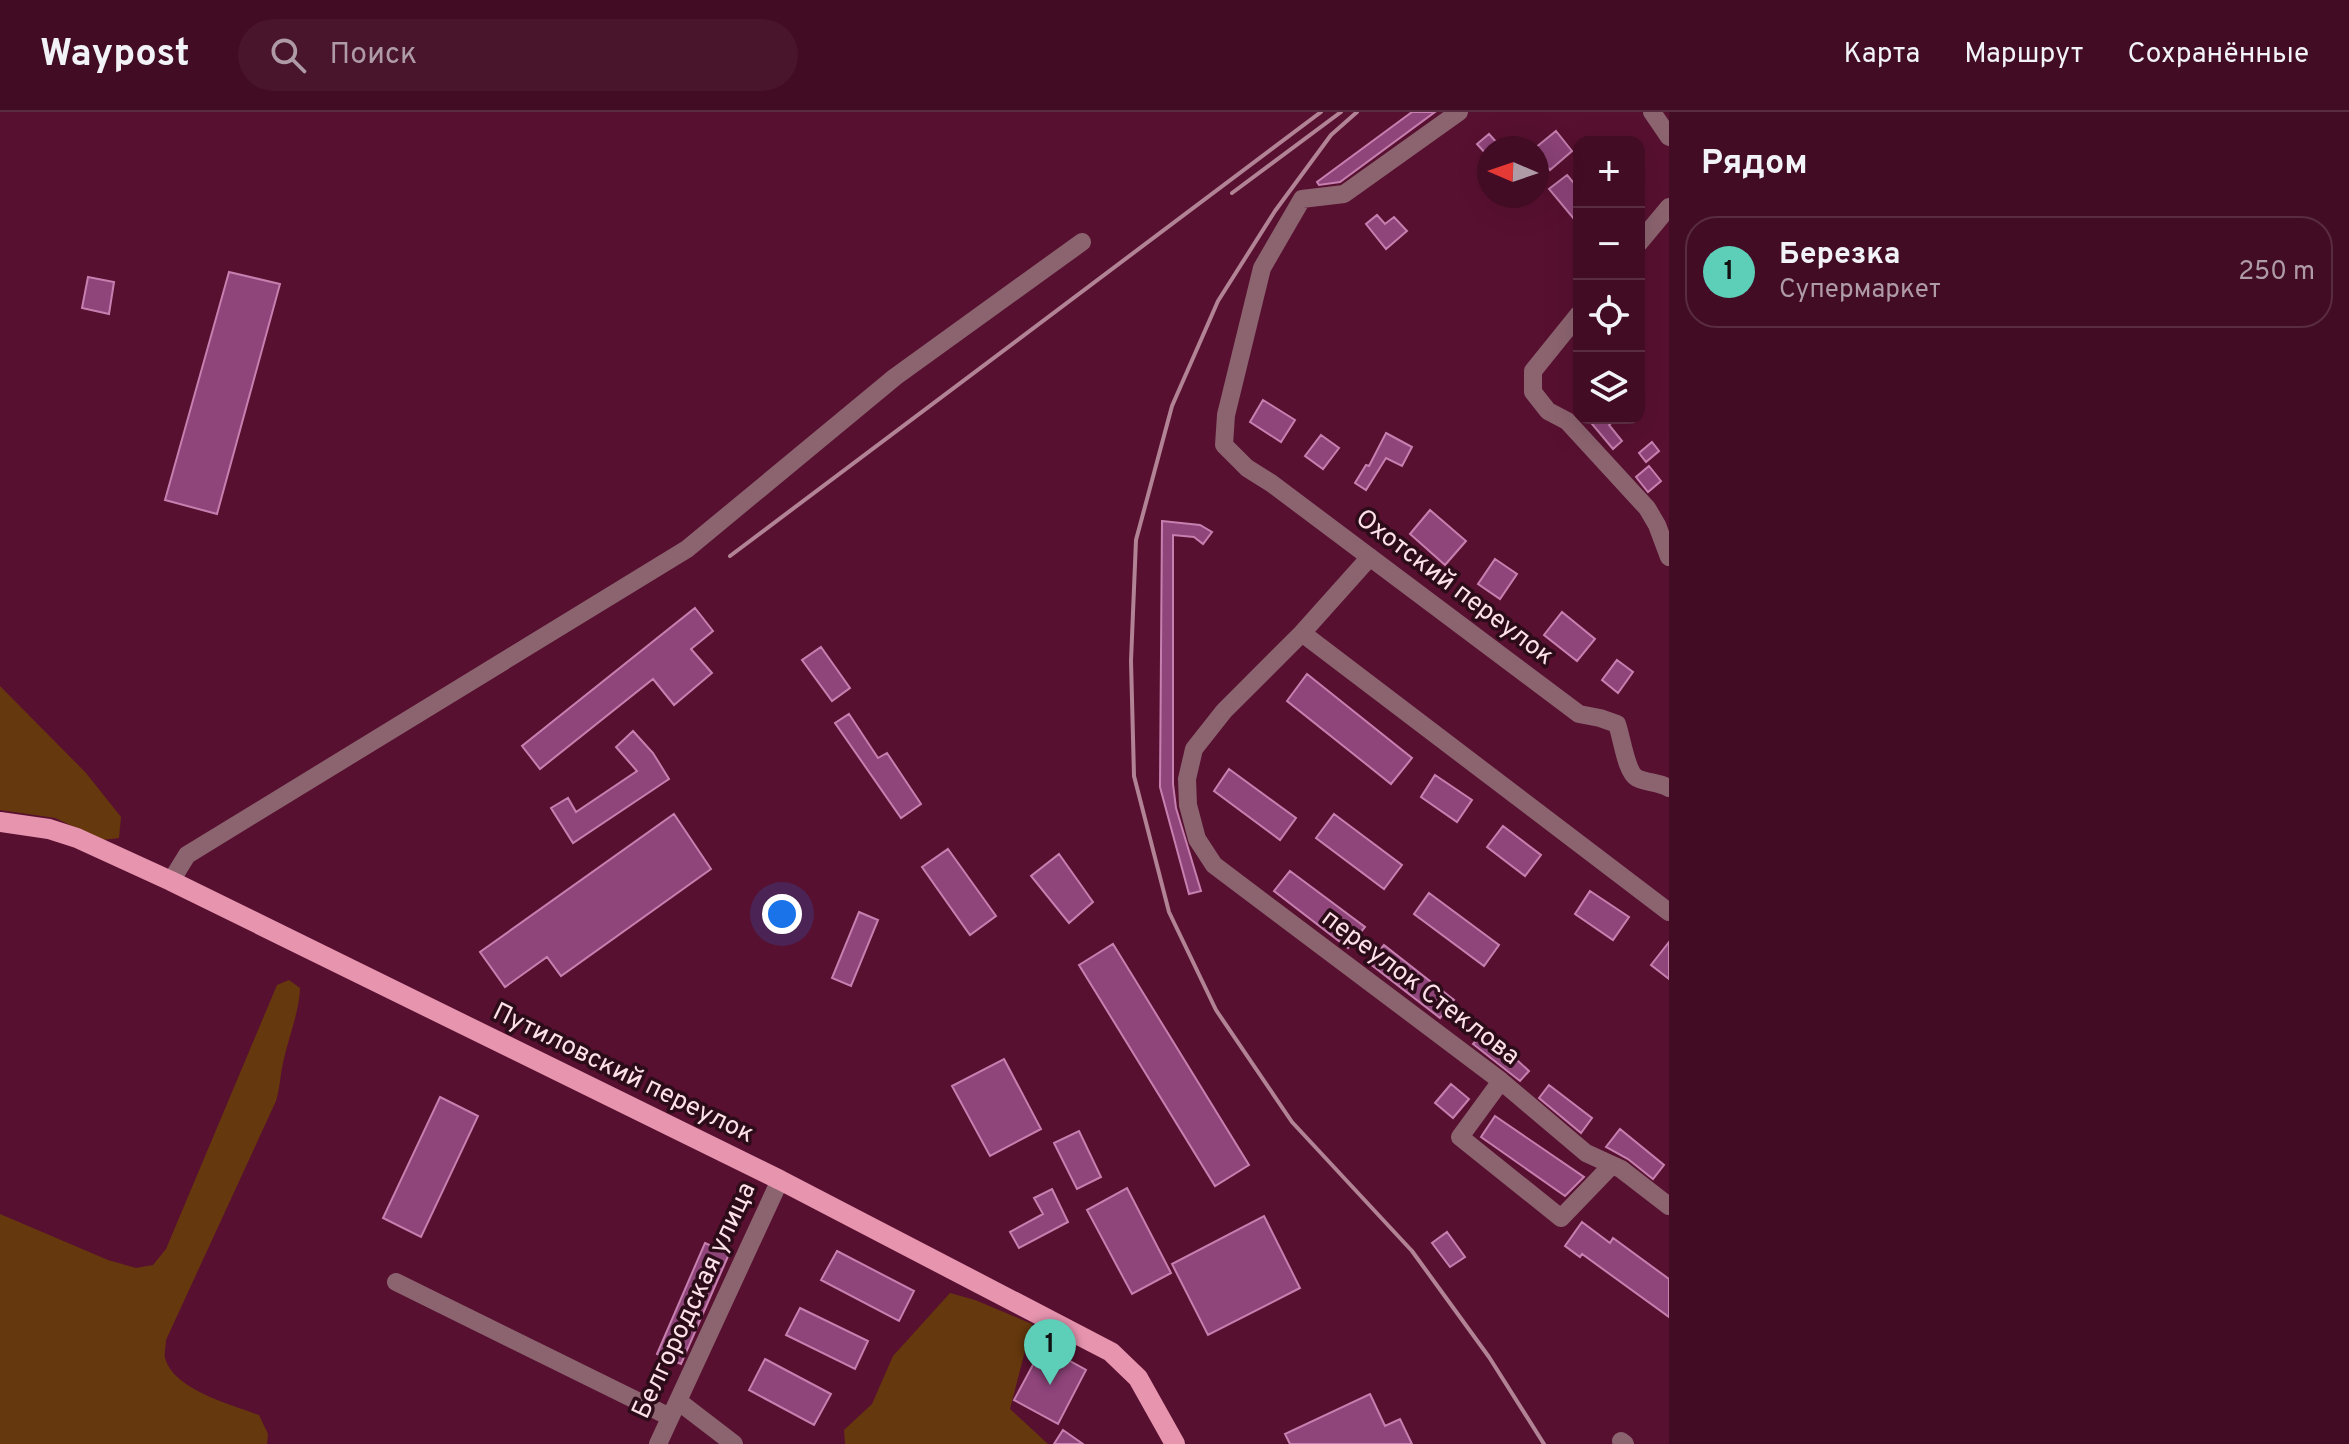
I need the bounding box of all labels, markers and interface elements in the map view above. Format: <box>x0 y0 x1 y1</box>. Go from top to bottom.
search box <box>238 19 798 91</box>
text: Waypost <box>40 31 190 80</box>
icon: search <box>266 33 310 77</box>
text: Поиск <box>330 37 417 74</box>
text: Карта <box>1844 37 1920 73</box>
text: Маршрут <box>1964 37 2083 73</box>
text: Сохранённые <box>2127 37 2309 73</box>
north arrow <box>1477 136 1549 208</box>
map controls <box>1573 136 1645 424</box>
button: + <box>1573 136 1645 208</box>
text: Рядом <box>1701 143 1808 186</box>
button: − <box>1573 208 1645 280</box>
text: Березка <box>1779 237 1901 274</box>
text: 1 <box>1724 256 1734 289</box>
text: 250 m <box>2238 256 2315 289</box>
text: Супермаркет <box>1779 274 1941 307</box>
button: locate <box>1573 280 1645 352</box>
button: layers <box>1573 352 1645 424</box>
street label: Охотский переулок <box>1348 503 1560 673</box>
your location <box>762 894 802 934</box>
street label: переулок Стеклова <box>1314 903 1526 1073</box>
street label: Путиловский переулок <box>487 996 759 1152</box>
street label: Белгородская улица <box>626 1177 764 1425</box>
pin: 1 <box>1024 1319 1076 1385</box>

